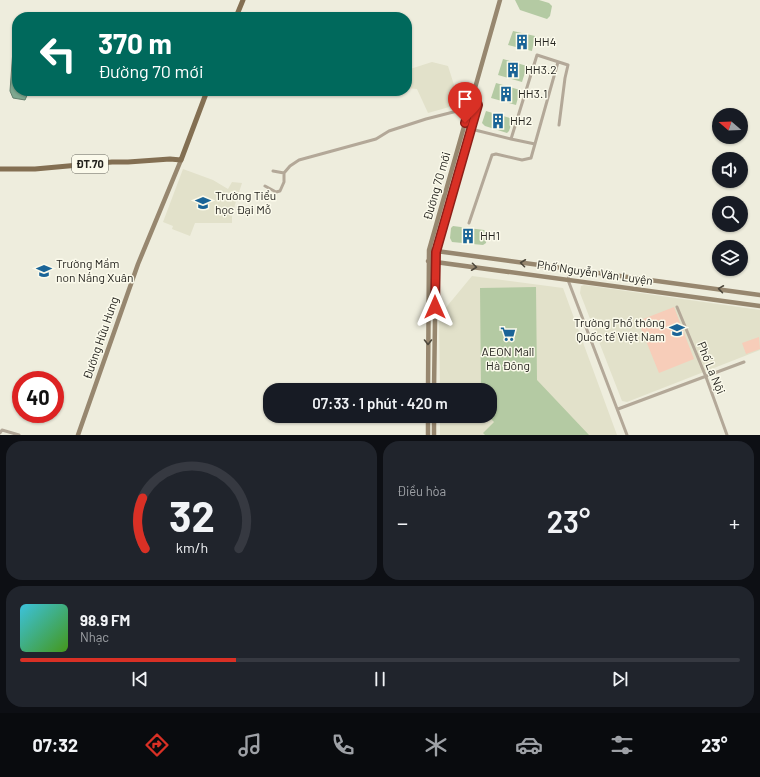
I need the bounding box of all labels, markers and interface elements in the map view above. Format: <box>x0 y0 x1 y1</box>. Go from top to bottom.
text: 370 m <box>98 26 172 60</box>
icon: left <box>32 28 84 80</box>
building icon: HH4 <box>513 33 531 51</box>
place label: HH4 <box>534 34 556 48</box>
text: Đường 70 mới <box>98 60 204 82</box>
building icon: HH3.2 <box>504 61 522 79</box>
place label: HH3.2 <box>525 62 557 76</box>
pin <box>448 82 482 123</box>
building icon: HH3.1 <box>497 85 515 103</box>
place label: HH3.1 <box>518 86 547 100</box>
icon: arrive <box>454 88 476 110</box>
north arrow <box>712 108 748 144</box>
map controls <box>712 108 748 276</box>
building icon: HH2 <box>489 112 507 130</box>
place label: HH2 <box>510 113 532 127</box>
street label: Đường 70 mới <box>420 150 452 221</box>
button: sound <box>712 152 748 188</box>
road number: ĐT.70 <box>72 155 108 173</box>
place label: Trường Tiểu học Đại Mỗ <box>215 188 276 216</box>
school or university icon: Trường Tiểu học Đại Mỗ <box>194 194 212 212</box>
button: search <box>712 196 748 232</box>
building icon: HH1 <box>459 227 477 245</box>
place label: HH1 <box>480 228 500 242</box>
button: layers <box>712 240 748 276</box>
place label: Trường Mầm non Nắng Xuân <box>56 256 133 284</box>
street label: Phố Nguyễn Văn Luyện <box>536 257 654 287</box>
one-way arrow <box>520 259 526 268</box>
school or university icon: Trường Mầm non Nắng Xuân <box>35 262 53 280</box>
one-way arrow <box>470 262 477 271</box>
one-way arrow <box>718 285 724 294</box>
position arrow <box>414 286 456 328</box>
street label: Đường Hữu Hưng <box>79 294 121 381</box>
place label: Trường Phổ thông Quốc tế Việt Nam <box>574 315 665 343</box>
school or university icon: Trường Phổ thông Quốc tế Việt Nam <box>668 321 686 339</box>
supermarket icon: AEON Mall Hà Đông <box>499 325 517 343</box>
one-way arrow <box>424 339 432 345</box>
street label: Phố La Nội <box>695 339 729 396</box>
place label: AEON Mall Hà Đông <box>482 344 534 372</box>
speed limit sign: 40 <box>12 371 64 423</box>
text: 07:33 · 1 phút · 420 m <box>312 394 448 412</box>
text: Điều hòa <box>397 483 446 499</box>
text: 32 <box>169 489 214 539</box>
text: 23° <box>547 503 590 539</box>
text: − <box>397 509 408 535</box>
text: + <box>729 509 740 535</box>
text: km/h <box>175 538 208 555</box>
text: 98.9 FM <box>80 611 130 629</box>
text: Nhạc <box>80 629 109 645</box>
icon: previous <box>129 668 151 690</box>
icon: pause <box>369 668 391 690</box>
icon: next <box>609 668 631 690</box>
icon: directions <box>143 731 171 759</box>
icon: music <box>236 731 264 759</box>
icon: phone <box>329 731 357 759</box>
icon: climate <box>422 731 450 759</box>
icon: car <box>515 731 543 759</box>
icon: filters <box>608 731 636 759</box>
text: 07:32 <box>33 734 78 756</box>
text: 23° <box>701 734 727 756</box>

